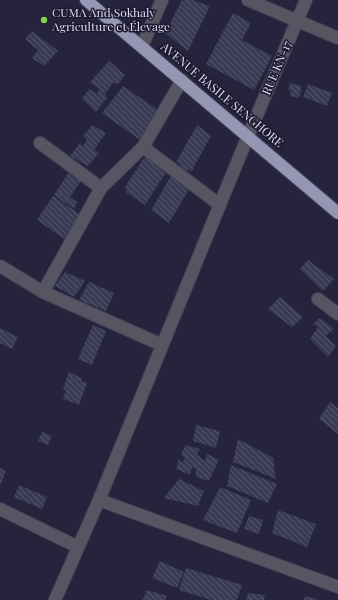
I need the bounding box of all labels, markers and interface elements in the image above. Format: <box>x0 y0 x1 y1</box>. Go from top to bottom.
place label: CUMA And Sokhaly Agriculture et Élevage <box>51 4 170 34</box>
marker: CUMA And Sokhaly Agriculture et Élevage <box>39 15 49 25</box>
street label: AVENUE BASILE SENGHORE <box>157 38 287 150</box>
street label: RUE KN-17 <box>257 38 295 97</box>

